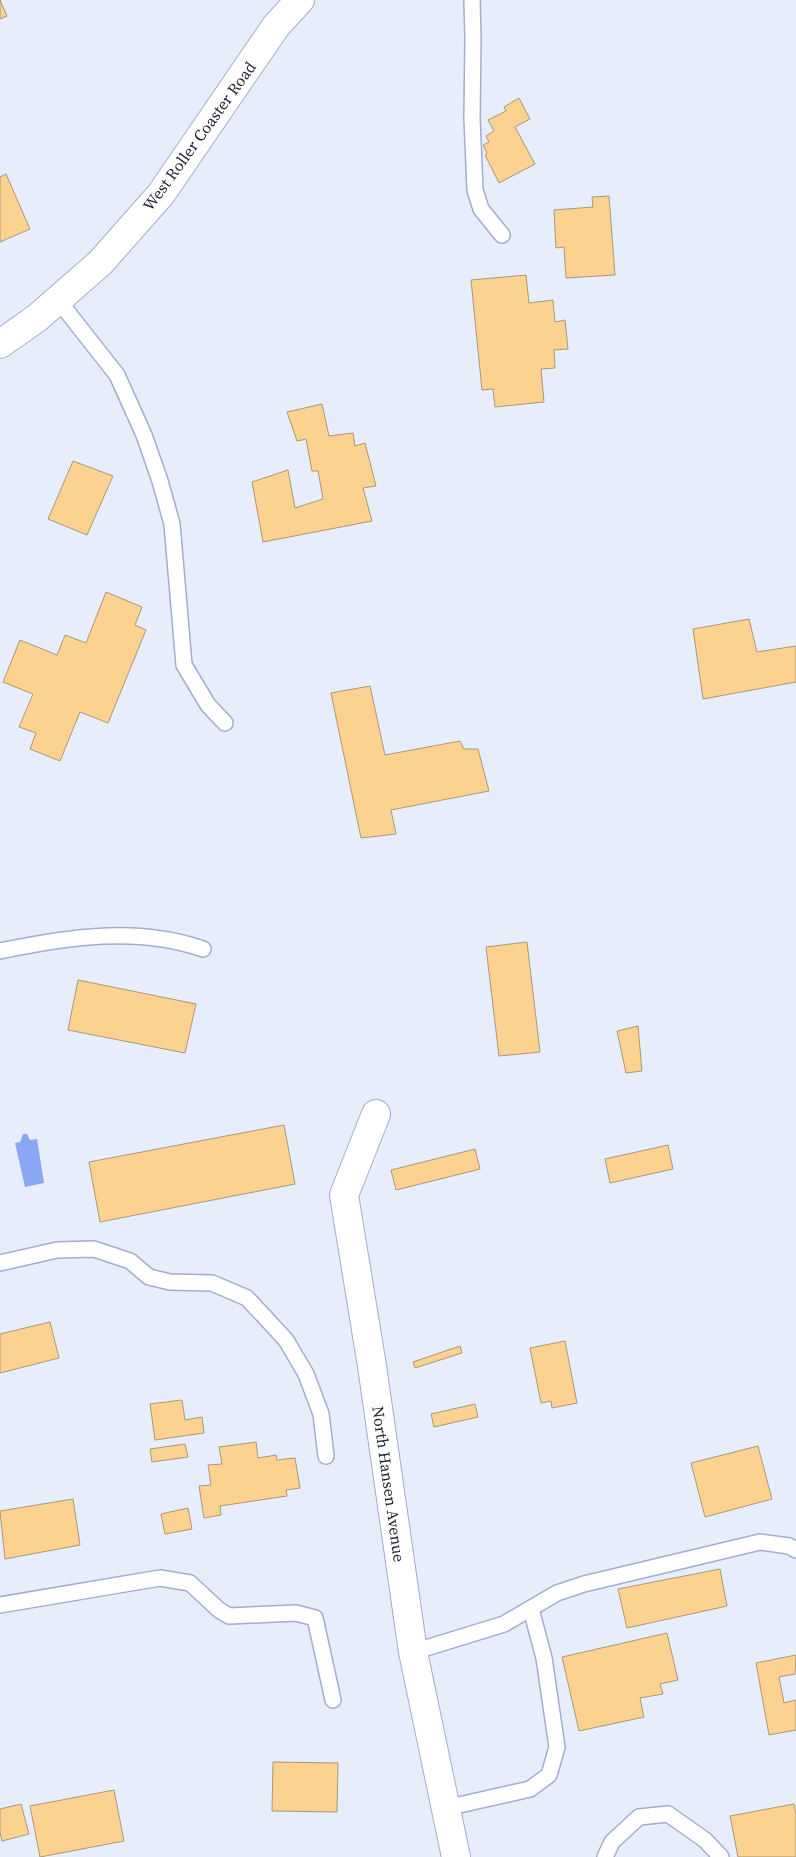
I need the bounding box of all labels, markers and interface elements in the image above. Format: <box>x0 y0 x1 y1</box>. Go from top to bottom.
street label: West Roller Coaster Road <box>137 57 261 215</box>
street label: North Hansen Avenue <box>367 1405 411 1563</box>

